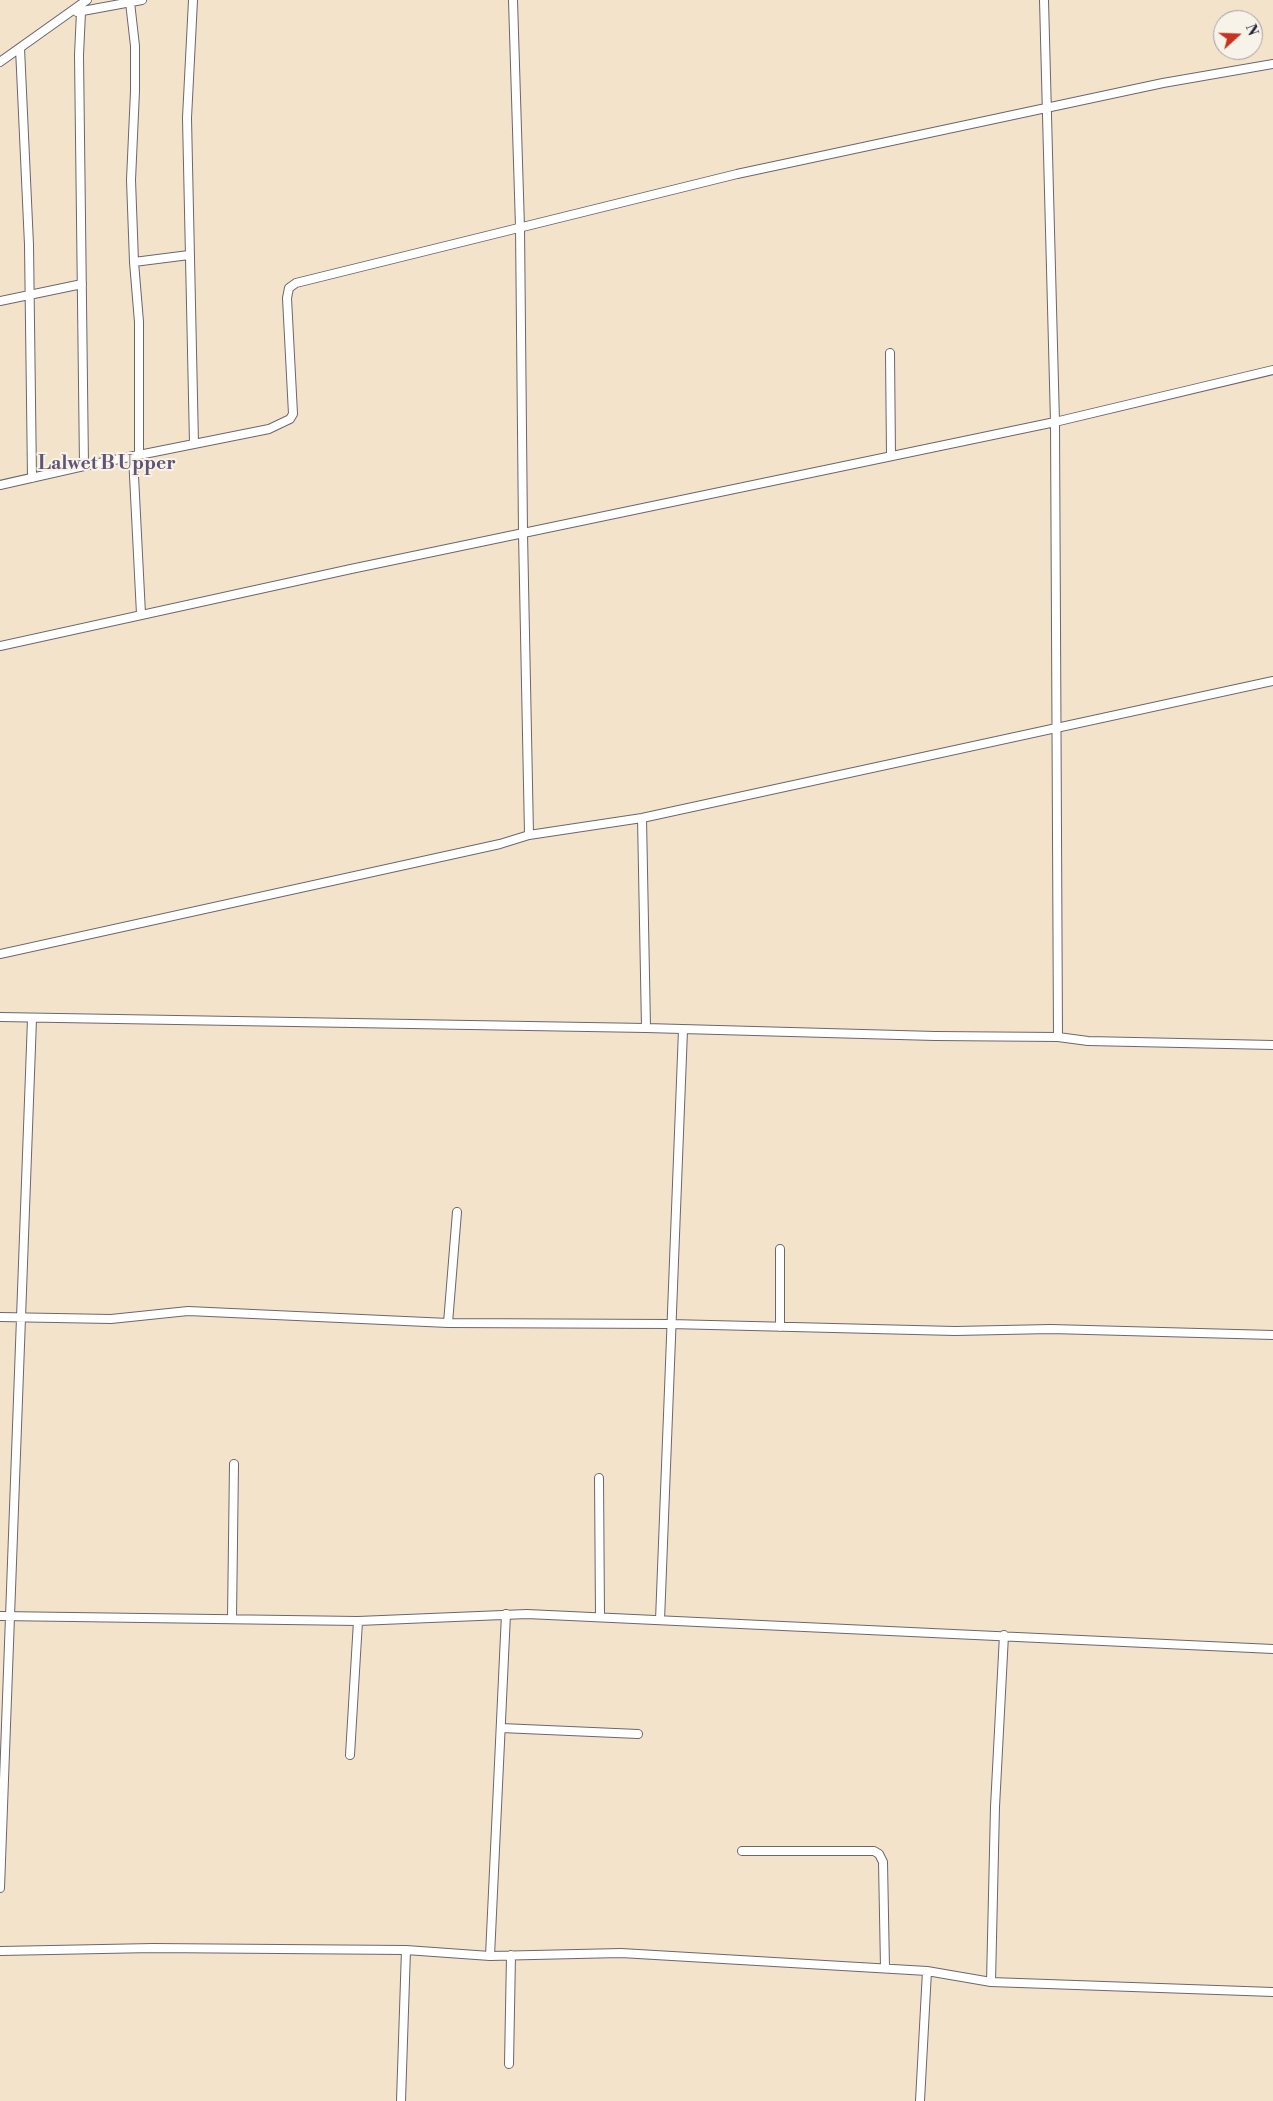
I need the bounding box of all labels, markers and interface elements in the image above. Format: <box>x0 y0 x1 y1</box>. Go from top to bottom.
north arrow <box>1213 10 1263 60</box>
text: N <box>1241 22 1262 38</box>
district label: Lalwet B Upper <box>38 453 176 475</box>

